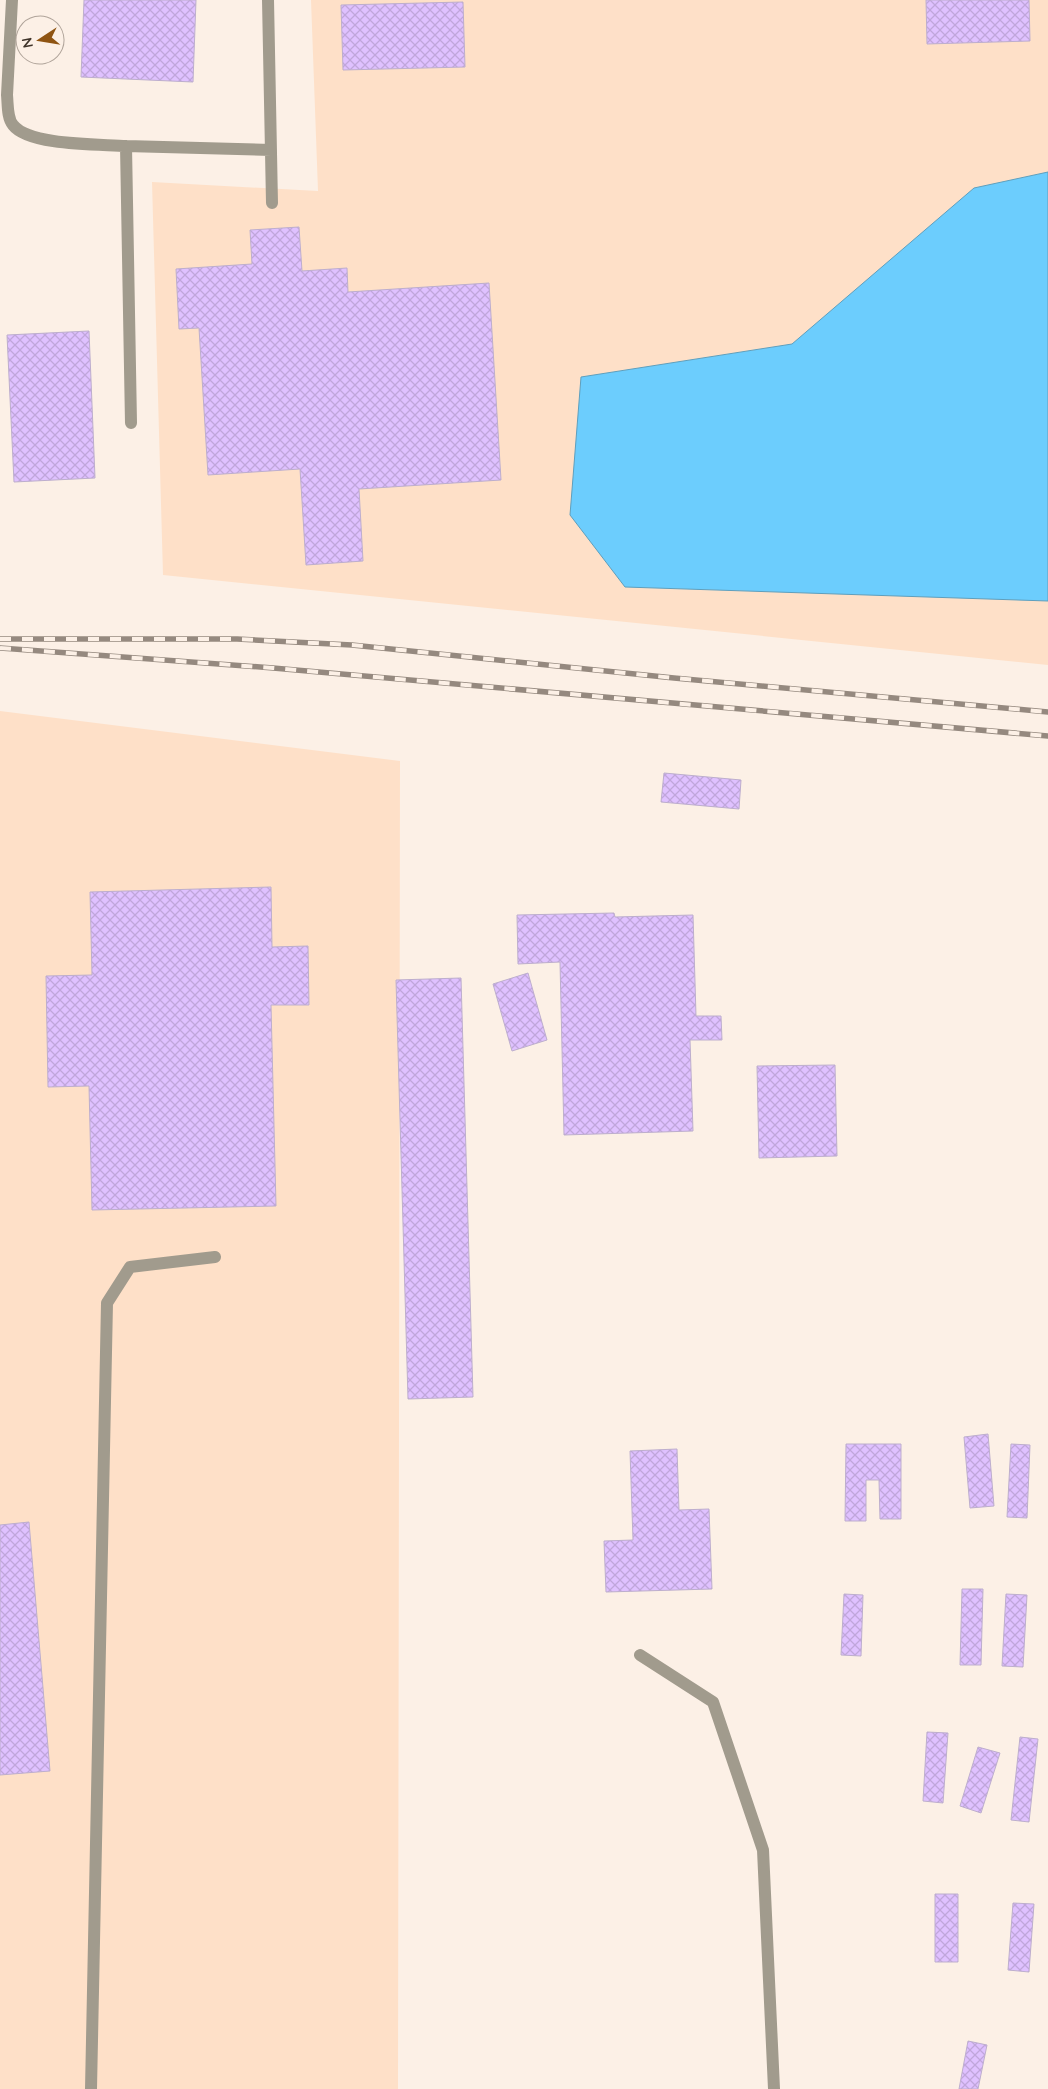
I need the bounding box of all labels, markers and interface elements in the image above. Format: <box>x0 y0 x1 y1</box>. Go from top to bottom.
north arrow <box>15 15 65 65</box>
text: N <box>17 36 37 50</box>

